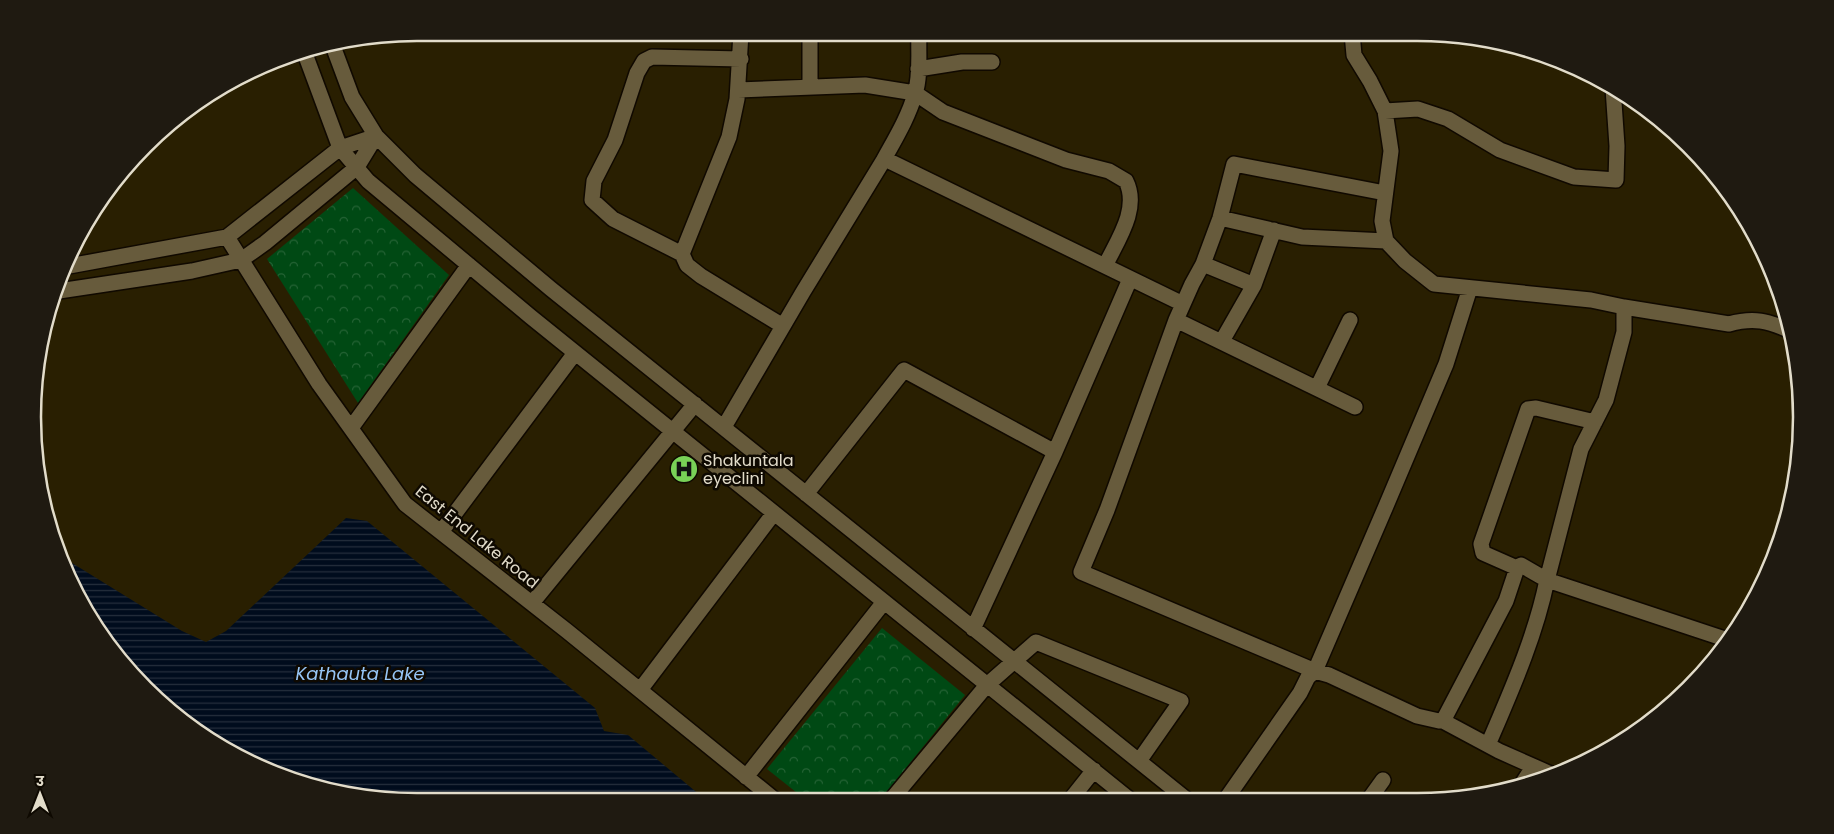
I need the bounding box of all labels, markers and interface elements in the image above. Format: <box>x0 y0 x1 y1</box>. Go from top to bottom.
place label: Shakuntala eyeclini <box>703 449 794 490</box>
hospital icon: Shakuntala eyeclini <box>669 454 699 484</box>
street label: East End Lake Road <box>410 480 544 594</box>
water label: Kathauta Lake <box>295 661 425 686</box>
north arrow <box>15 769 65 819</box>
text: उ <box>35 771 45 791</box>

